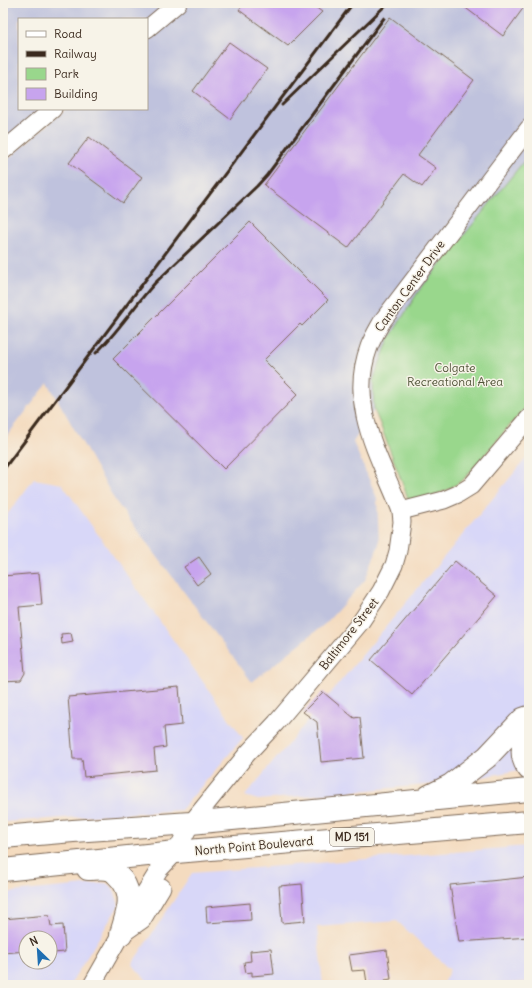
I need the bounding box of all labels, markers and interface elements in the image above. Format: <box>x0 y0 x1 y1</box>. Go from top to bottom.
legend <box>18 18 148 110</box>
text: Road <box>54 26 82 41</box>
text: Railway <box>54 46 97 61</box>
text: Park <box>54 66 79 81</box>
text: Building <box>54 86 98 101</box>
street label: Canton Center Drive <box>371 237 448 334</box>
park label: Colgate Recreational Area <box>407 360 503 389</box>
street label: Baltimore Street <box>316 595 381 673</box>
road number: MD 151 <box>330 828 374 846</box>
street label: North Point Boulevard <box>194 833 314 858</box>
north arrow <box>18 930 58 970</box>
text: N <box>27 933 40 949</box>

